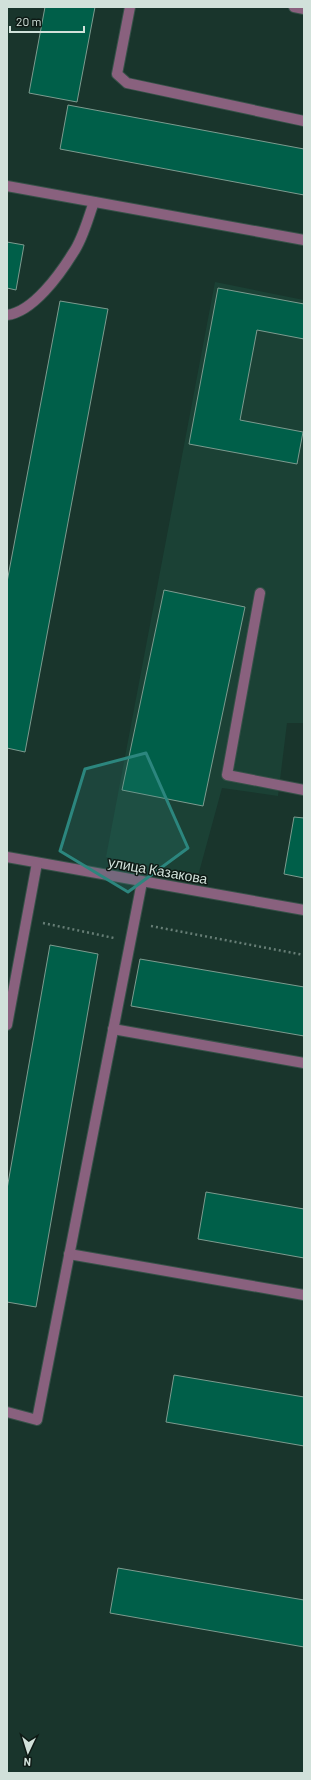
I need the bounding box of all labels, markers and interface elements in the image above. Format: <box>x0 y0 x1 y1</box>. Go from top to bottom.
scale bar <box>10 8 84 34</box>
text: 20 m <box>16 14 42 28</box>
street label: улица Казакова <box>107 853 209 887</box>
north arrow <box>8 1732 48 1772</box>
text: N <box>23 1756 31 1769</box>

